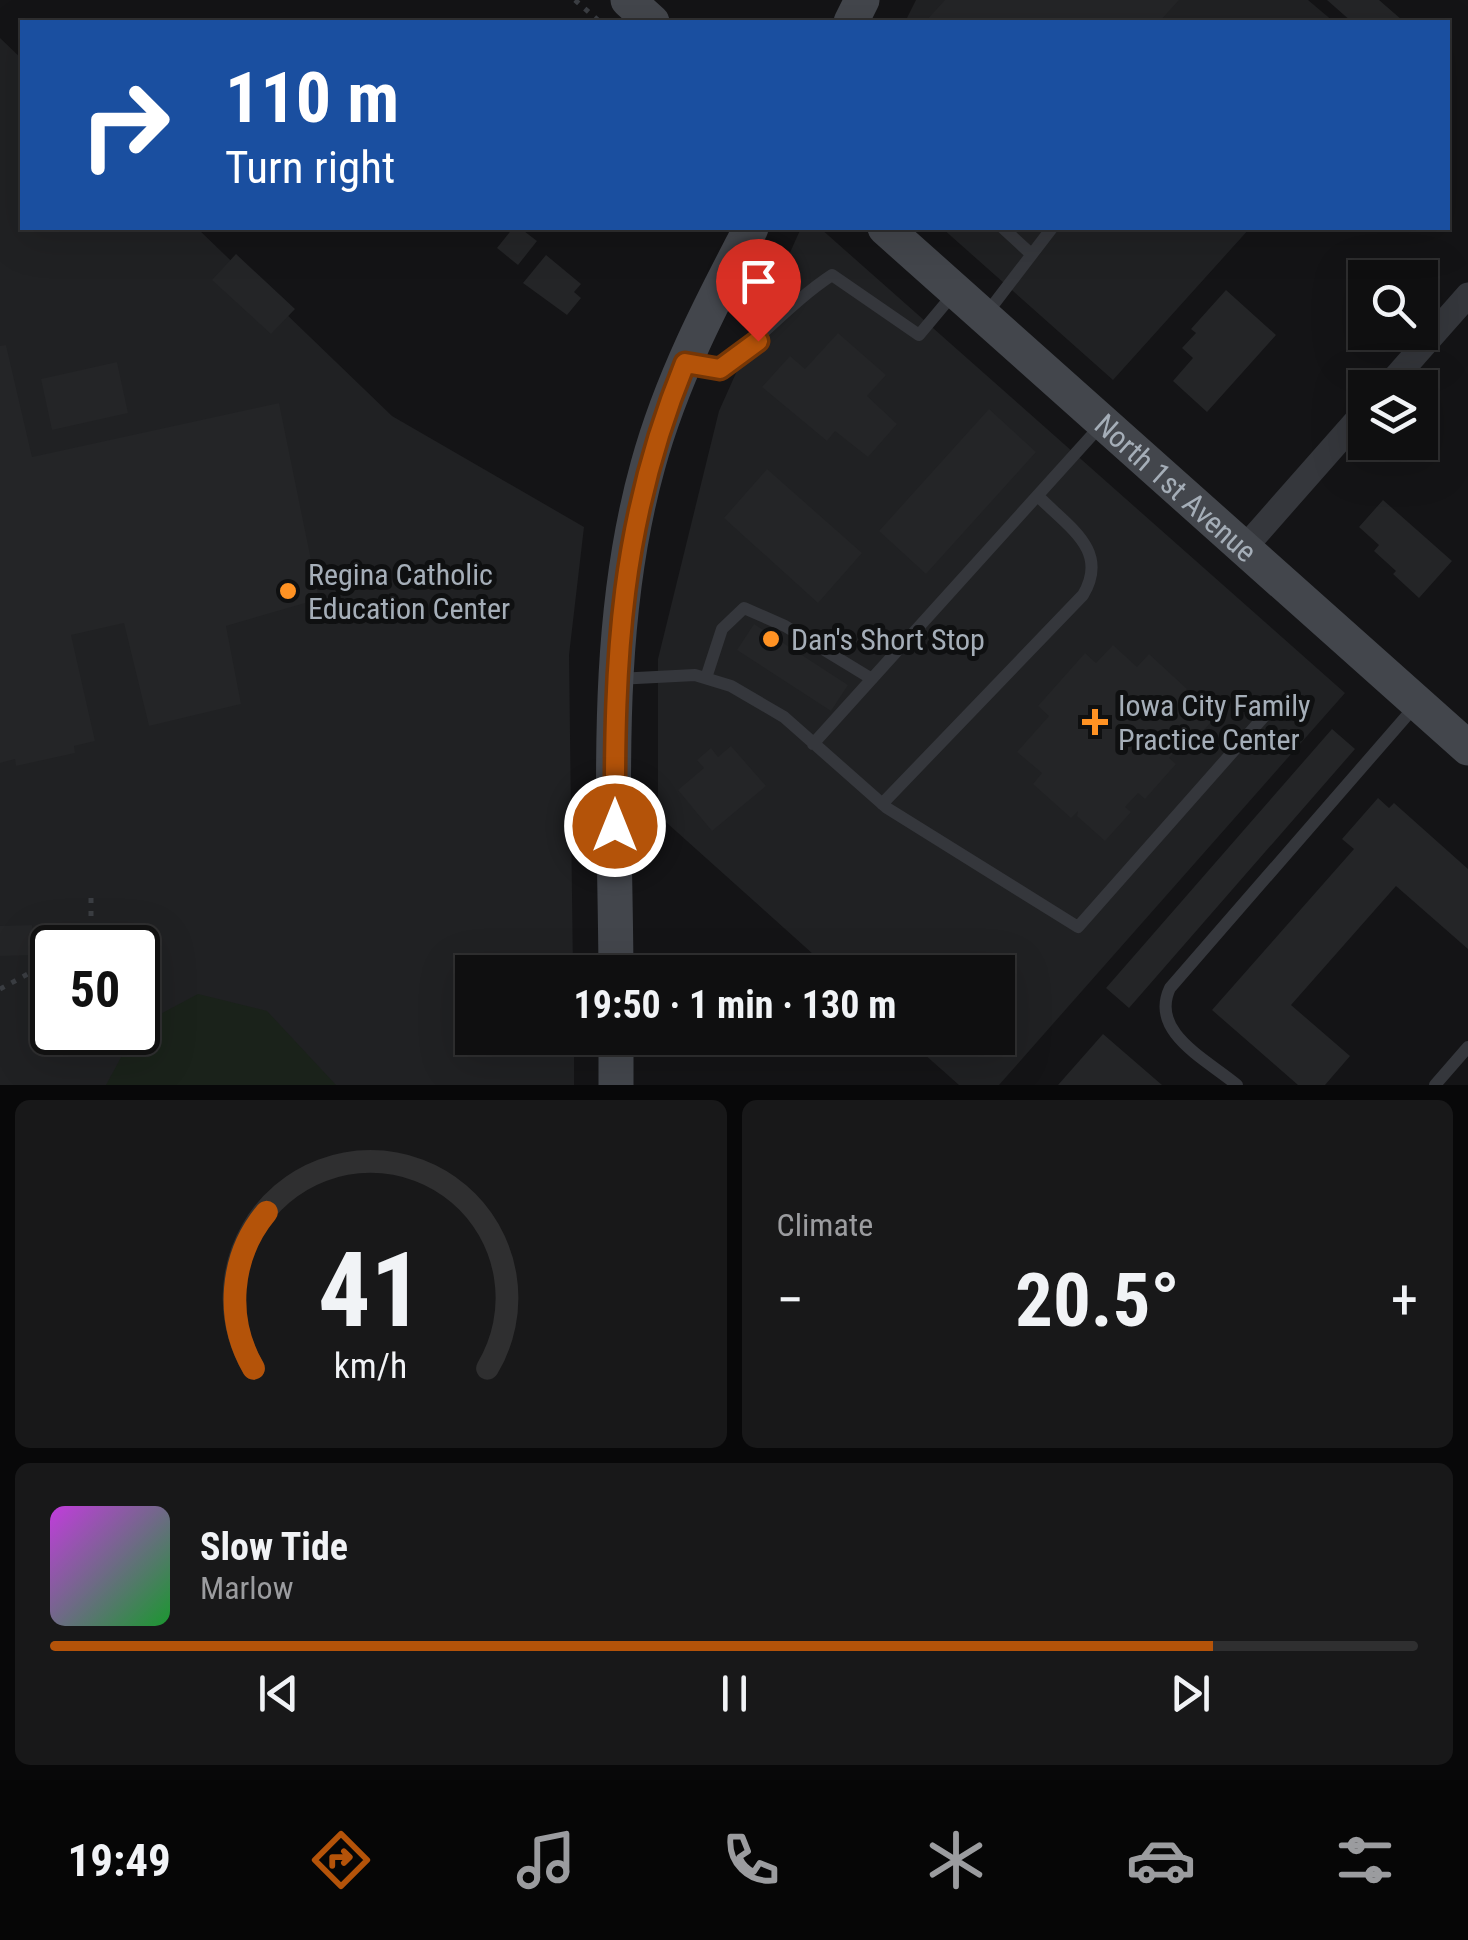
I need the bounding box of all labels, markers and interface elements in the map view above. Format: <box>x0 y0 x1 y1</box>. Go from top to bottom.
text: 110 m <box>225 57 399 139</box>
icon: right <box>60 60 190 190</box>
text: Turn right <box>225 141 395 194</box>
pin <box>716 239 801 342</box>
icon: arrive <box>731 254 786 309</box>
map controls <box>1348 260 1438 460</box>
button: search <box>1348 260 1438 350</box>
button: layers <box>1348 370 1438 460</box>
street label: North 1st Avenue <box>1088 406 1264 569</box>
place label: Regina Catholic Education Center <box>308 557 510 626</box>
marker: Regina Catholic Education Center <box>277 580 299 602</box>
place label: Dan's Short Stop <box>791 622 985 657</box>
marker: Dan's Short Stop <box>760 628 782 650</box>
place label: Iowa City Family Practice Center <box>1118 688 1311 757</box>
marker: Iowa City Family Practice Center <box>1082 709 1108 735</box>
position arrow <box>563 774 667 878</box>
speed limit sign: 50 <box>30 925 160 1055</box>
text: 19:50 · 1 min · 130 m <box>574 983 896 1027</box>
text: Climate <box>777 1206 873 1244</box>
text: 41 <box>318 1230 423 1351</box>
text: 20.5° <box>1015 1256 1180 1344</box>
text: − <box>777 1268 804 1332</box>
text: + <box>1391 1268 1418 1332</box>
text: km/h <box>334 1345 408 1387</box>
text: Slow Tide <box>200 1525 348 1569</box>
text: Marlow <box>200 1569 293 1607</box>
icon: previous <box>251 1666 306 1721</box>
icon: pause <box>707 1666 762 1721</box>
icon: next <box>1163 1666 1218 1721</box>
icon: directions <box>306 1825 376 1895</box>
icon: music <box>511 1825 581 1895</box>
icon: phone <box>716 1825 786 1895</box>
icon: climate <box>921 1825 991 1895</box>
icon: car <box>1126 1825 1196 1895</box>
icon: filters <box>1330 1825 1400 1895</box>
text: 19:49 <box>67 1834 171 1887</box>

